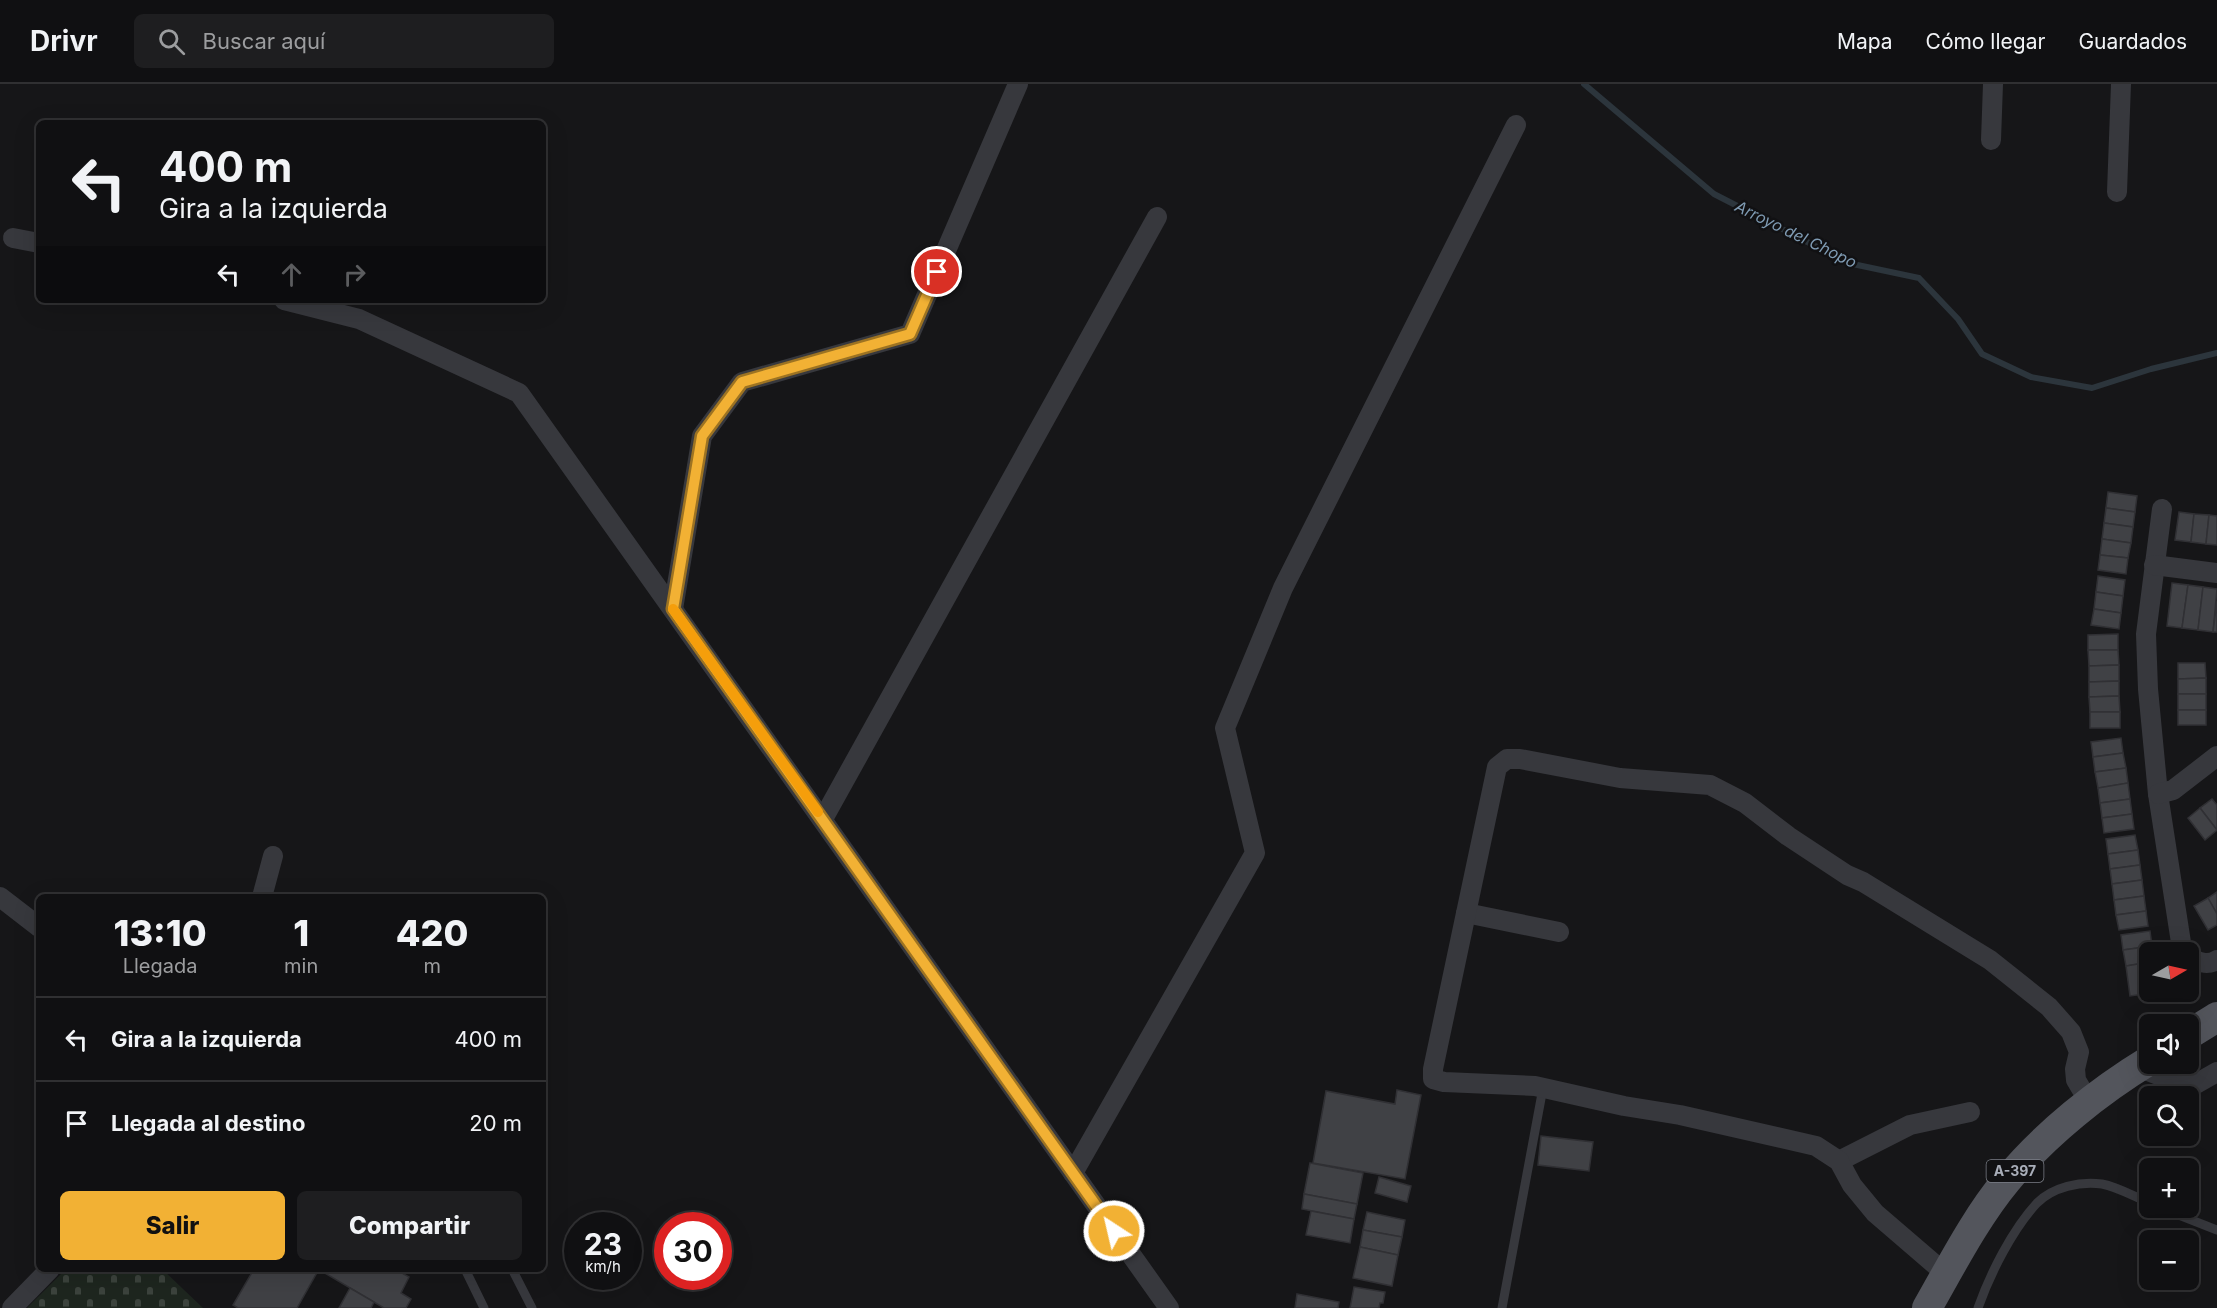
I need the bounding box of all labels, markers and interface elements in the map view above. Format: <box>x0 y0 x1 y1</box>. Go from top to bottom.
search box <box>134 14 554 68</box>
text: Drivr <box>30 24 98 58</box>
icon: search <box>155 25 188 58</box>
text: Buscar aquí <box>203 28 325 54</box>
text: Mapa <box>1837 29 1893 54</box>
text: Cómo llegar <box>1926 29 2045 54</box>
text: Guardados <box>2078 29 2187 54</box>
text: 400 m <box>159 141 292 192</box>
icon: left <box>60 144 138 222</box>
text: Gira a la izquierda <box>159 192 388 225</box>
water label: Arroyo del Chopo <box>1731 195 1860 272</box>
pin <box>911 246 962 297</box>
icon: arrive <box>920 255 953 288</box>
icon: left <box>212 258 245 291</box>
icon: ahead <box>275 258 308 291</box>
icon: right <box>338 258 371 291</box>
text: 13:10 <box>114 911 207 955</box>
text: 1 <box>293 911 309 955</box>
text: 420 <box>396 911 468 955</box>
north arrow <box>2139 942 2199 1002</box>
map controls <box>2139 942 2199 1290</box>
text: Llegada <box>123 954 197 978</box>
text: min <box>284 954 318 978</box>
text: m <box>423 954 441 978</box>
button: sound <box>2139 1014 2199 1074</box>
icon: left <box>60 1023 93 1056</box>
text: Gira a la izquierda <box>111 1026 302 1052</box>
text: 400 m <box>455 1026 522 1052</box>
button: search <box>2139 1086 2199 1146</box>
icon: arrive <box>60 1107 93 1140</box>
text: Llegada al destino <box>111 1110 305 1136</box>
text: 20 m <box>469 1110 522 1136</box>
button: + <box>2139 1158 2199 1218</box>
road number: A-397 <box>1986 1160 2044 1182</box>
button: Salir <box>60 1191 285 1260</box>
button: Compartir <box>297 1191 522 1260</box>
position arrow <box>1082 1199 1146 1263</box>
speed limit sign: 30 <box>654 1212 732 1290</box>
text: 23 <box>584 1226 622 1262</box>
button: − <box>2139 1230 2199 1290</box>
text: km/h <box>585 1257 621 1276</box>

